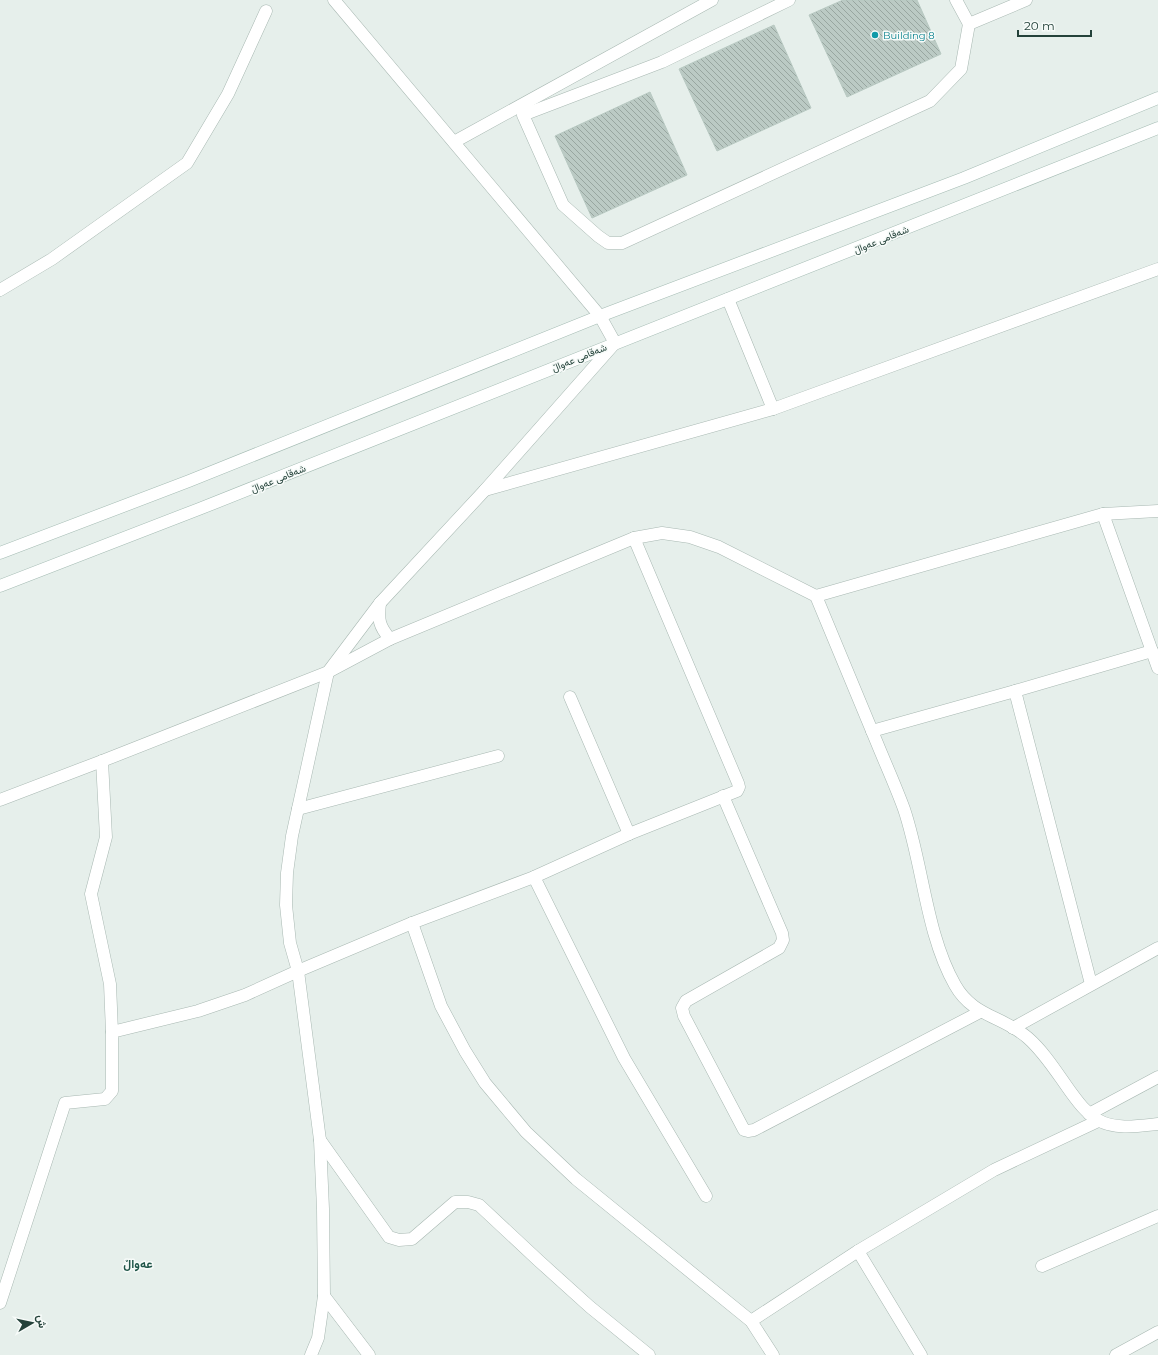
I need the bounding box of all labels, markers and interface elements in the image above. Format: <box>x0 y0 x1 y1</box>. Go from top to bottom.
scale bar <box>1018 12 1091 38</box>
text: 20 m <box>1024 18 1055 33</box>
place label: Building 8 <box>883 29 935 42</box>
marker: Building 8 <box>870 30 880 40</box>
street label: شەقامی عەواڵ <box>852 222 911 256</box>
street label: شەقامی عەواڵ <box>550 340 609 374</box>
street label: شەقامی عەواڵ <box>249 461 308 495</box>
district label: عەواڵ <box>123 1256 153 1272</box>
north arrow <box>12 1303 52 1343</box>
text: ش <box>34 1314 50 1329</box>

